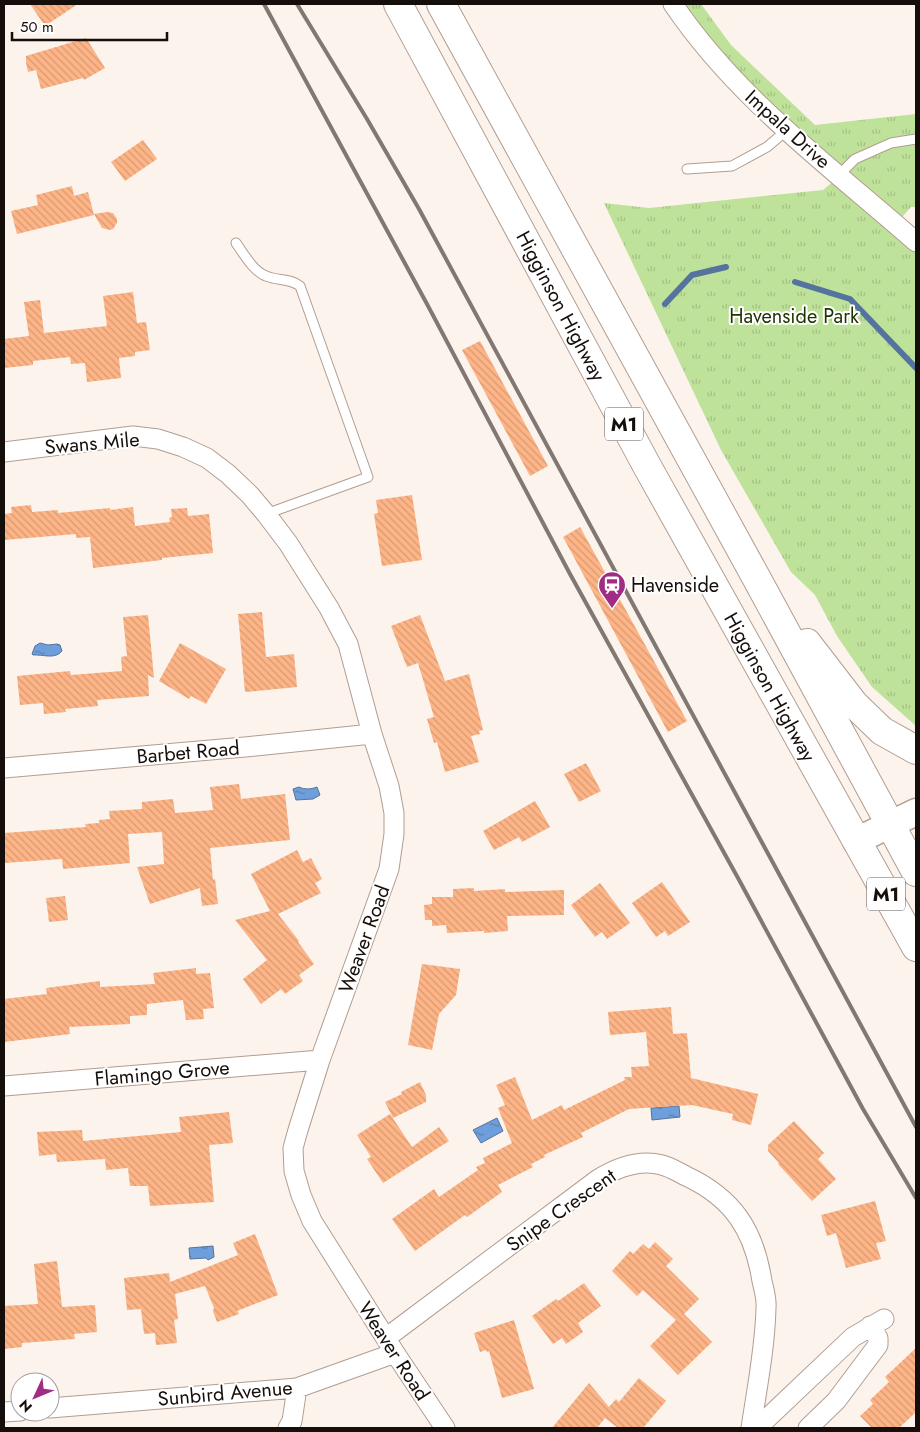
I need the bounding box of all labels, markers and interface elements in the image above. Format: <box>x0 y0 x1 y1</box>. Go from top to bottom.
scale bar <box>12 10 168 42</box>
text: 50 m <box>20 16 54 38</box>
street label: Impala Drive <box>739 83 837 176</box>
street label: Higginson Highway <box>509 226 613 387</box>
park label: Havenside Park <box>729 302 859 331</box>
road number: M1 <box>605 408 643 440</box>
street label: Swans Mile <box>43 425 141 462</box>
station icon: Havenside <box>597 570 627 609</box>
place label: Havenside <box>631 571 719 600</box>
street label: Higginson Highway <box>716 607 823 767</box>
street label: Barbet Road <box>135 734 241 771</box>
road number: M1 <box>867 878 905 911</box>
street label: Weaver Road <box>332 881 397 997</box>
street label: Flamingo Grove <box>93 1053 231 1094</box>
street label: Snipe Crescent <box>500 1162 622 1259</box>
street label: Weaver Road <box>351 1296 436 1406</box>
north arrow <box>10 1372 60 1422</box>
street label: Sunbird Avenue <box>156 1373 294 1414</box>
text: N <box>15 1395 37 1417</box>

